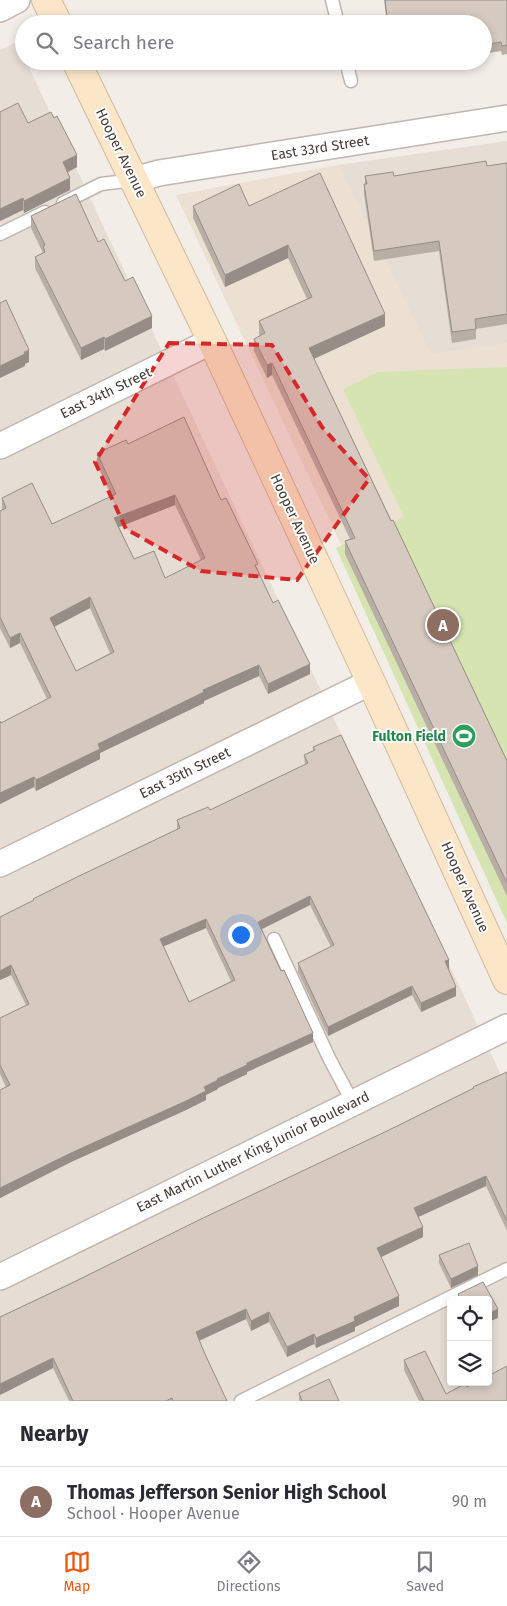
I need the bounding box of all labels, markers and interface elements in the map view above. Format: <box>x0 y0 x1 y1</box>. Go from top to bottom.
search box <box>15 15 492 70</box>
icon: search <box>33 29 61 57</box>
text: Search here <box>73 31 174 54</box>
street label: Hooper Avenue <box>92 105 150 201</box>
street label: East 33rd Street <box>270 132 371 164</box>
street label: East 34th Street <box>58 363 155 422</box>
street label: Hooper Avenue <box>267 471 323 567</box>
pin: A <box>427 606 459 644</box>
sports icon: Fulton Field <box>451 723 477 749</box>
place label: Fulton Field <box>372 728 446 745</box>
street label: East 35th Street <box>137 743 234 802</box>
street label: Hooper Avenue <box>437 839 493 935</box>
your location <box>228 922 254 948</box>
street label: East Martin Luther King Junior Boulevard <box>134 1088 372 1216</box>
map controls <box>447 1296 492 1386</box>
button: locate <box>447 1296 492 1341</box>
button: layers <box>447 1341 492 1386</box>
text: Nearby <box>20 1421 88 1447</box>
text: Thomas Jefferson Senior High School <box>67 1481 386 1504</box>
text: A <box>31 1492 41 1511</box>
text: 90 m <box>452 1492 487 1511</box>
text: School · Hooper Avenue <box>67 1504 240 1523</box>
tab: Map <box>63 1548 91 1595</box>
tab: Directions <box>216 1548 281 1595</box>
tab: Saved <box>406 1548 444 1595</box>

